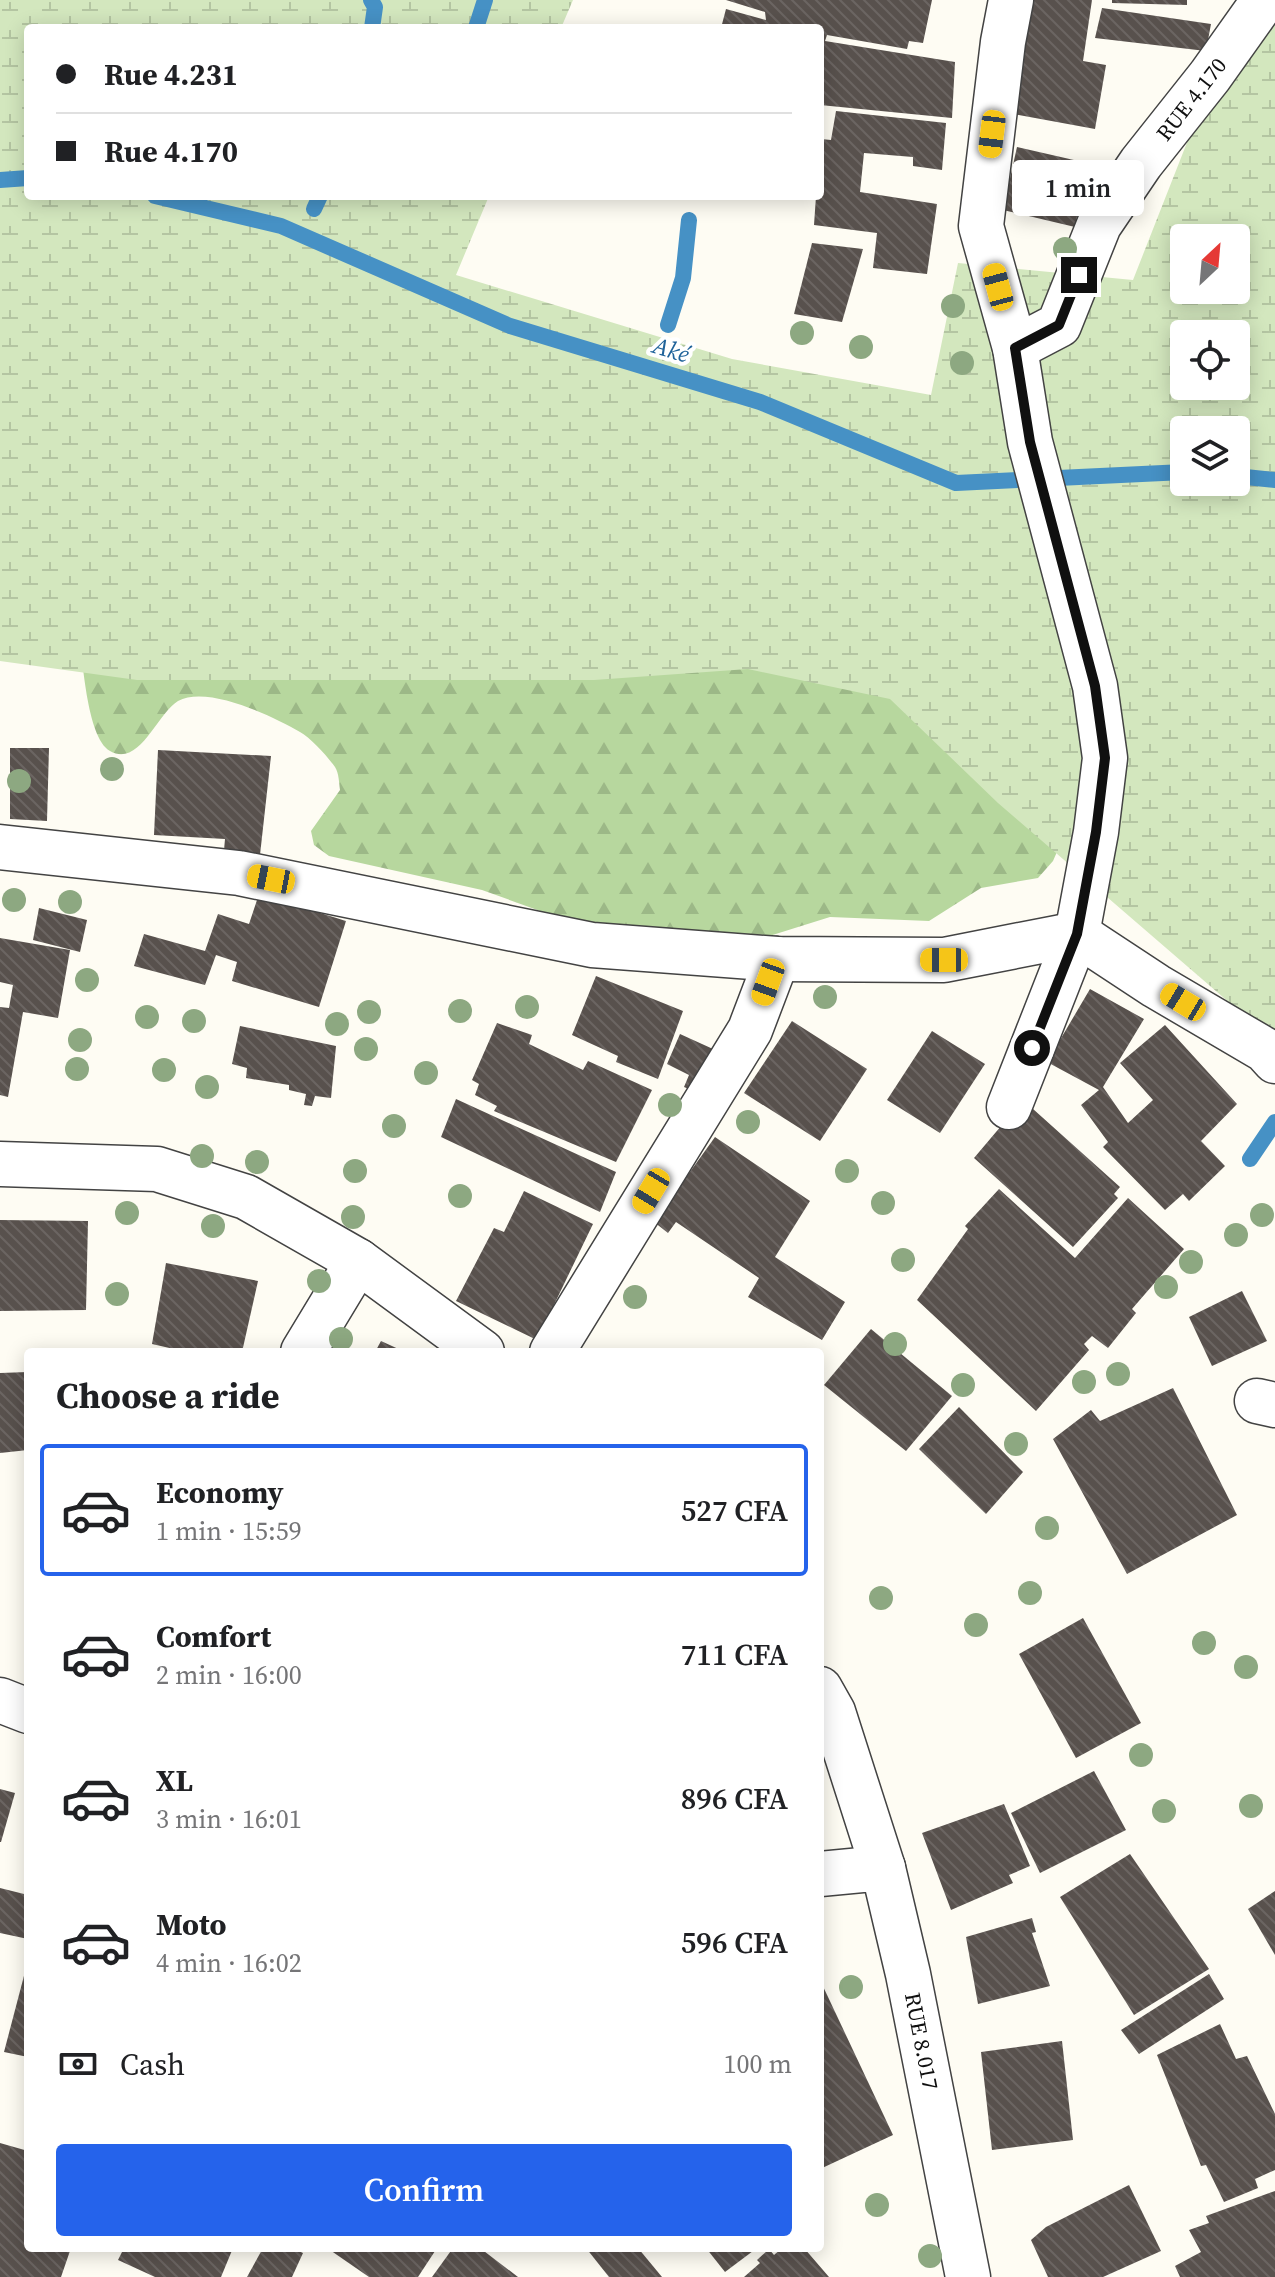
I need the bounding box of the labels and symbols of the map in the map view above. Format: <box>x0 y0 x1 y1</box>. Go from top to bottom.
street label: RUE 4.170 <box>1149 51 1233 147</box>
car <box>977 109 1007 159</box>
callout: 1 min <box>1013 159 1145 215</box>
north arrow <box>1170 224 1250 304</box>
route end <box>1061 257 1097 293</box>
car <box>980 261 1016 313</box>
water label: Aké <box>647 328 695 371</box>
car <box>245 863 297 895</box>
car <box>920 948 968 972</box>
car <box>749 955 787 1009</box>
car <box>1156 979 1210 1025</box>
route start <box>1014 1030 1050 1066</box>
car <box>628 1164 674 1218</box>
street label: RUE 8.017 <box>898 1990 946 2092</box>

